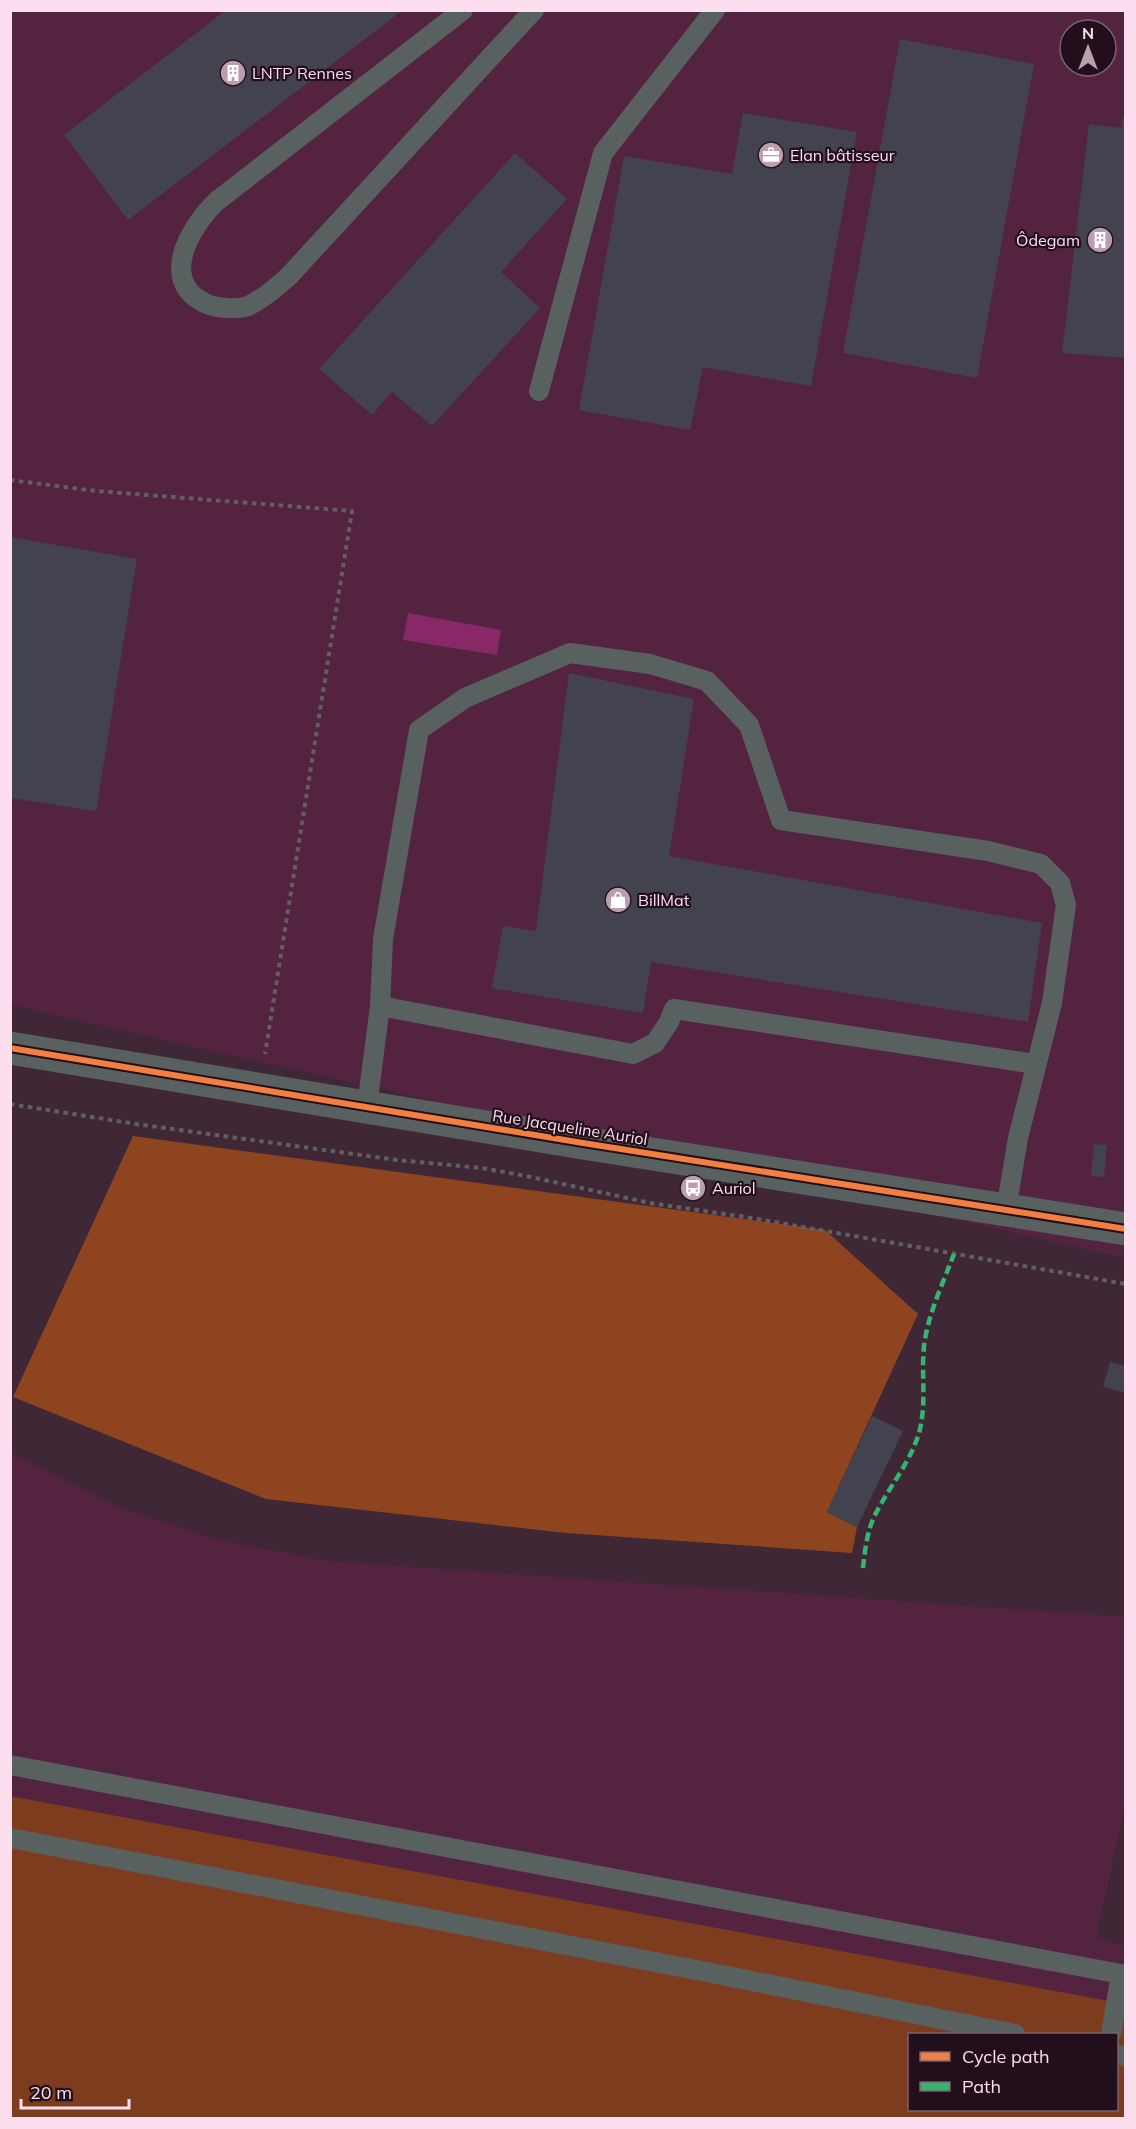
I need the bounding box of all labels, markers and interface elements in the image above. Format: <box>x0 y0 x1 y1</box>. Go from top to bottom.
north arrow <box>1058 18 1118 78</box>
text: N <box>1082 23 1094 43</box>
building icon: LNTP Rennes <box>218 58 248 88</box>
place label: LNTP Rennes <box>252 63 352 83</box>
office icon: Elan bâtisseur <box>756 140 786 170</box>
place label: Elan bâtisseur <box>790 145 895 165</box>
building icon: Ôdegam <box>1085 225 1115 255</box>
place label: Ôdegam <box>1016 230 1080 250</box>
shop icon: BillMat <box>603 885 633 915</box>
place label: BillMat <box>638 890 690 910</box>
street label: Rue Jacqueline Auriol <box>491 1105 649 1149</box>
bus stop icon: Auriol <box>678 1173 708 1203</box>
place label: Auriol <box>712 1178 756 1198</box>
legend <box>908 2033 1118 2111</box>
text: Cycle path <box>962 2045 1049 2068</box>
scale bar <box>21 2072 129 2110</box>
text: Path <box>962 2075 1001 2098</box>
text: 20 m <box>30 2081 72 2104</box>

